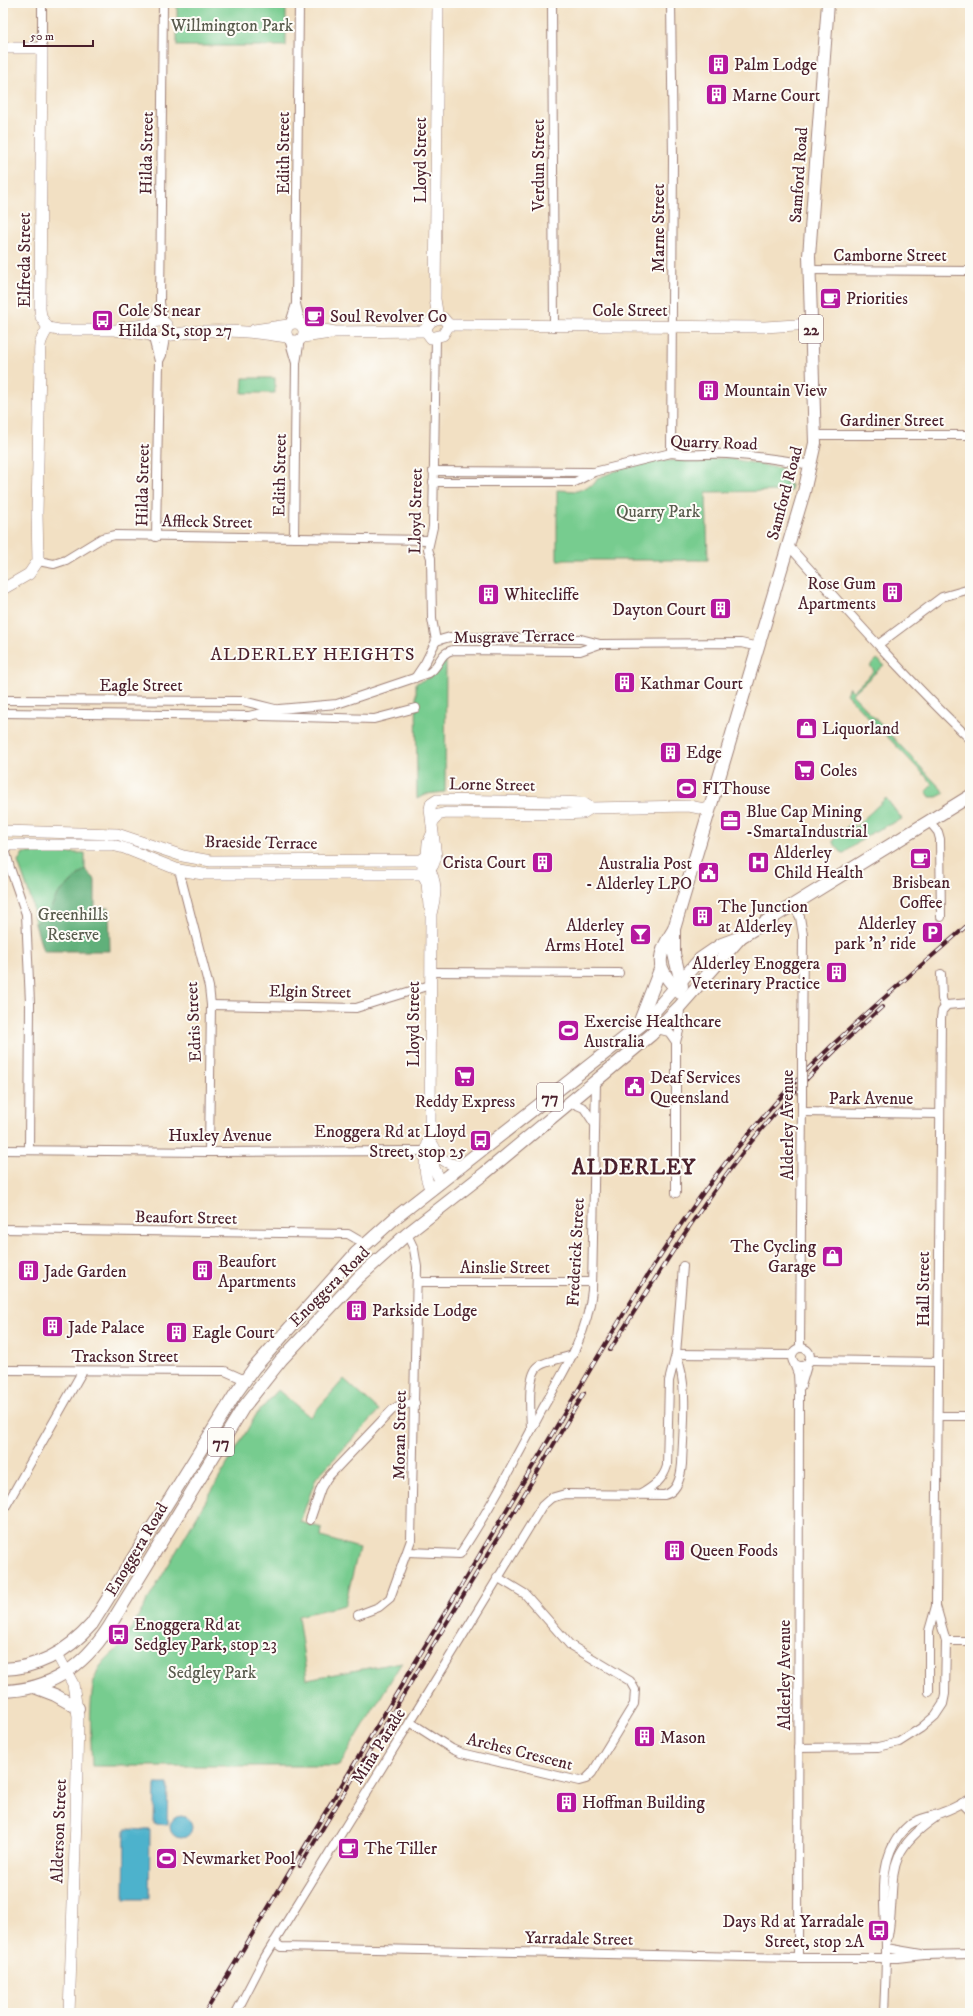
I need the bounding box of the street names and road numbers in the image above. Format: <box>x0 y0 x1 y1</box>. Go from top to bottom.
street label: Hilda Street <box>135 111 159 195</box>
street label: Edith Street <box>273 111 295 195</box>
street label: Lloyd Street <box>410 116 432 203</box>
street label: Verdun Street <box>528 118 550 212</box>
street label: Samford Road <box>785 126 813 224</box>
street label: Marne Street <box>648 183 670 272</box>
street label: Elfreda Street <box>14 212 36 308</box>
street label: Camborne Street <box>833 245 947 267</box>
street label: Cole Street <box>592 300 668 322</box>
road number: 22 <box>799 315 823 343</box>
street label: Gardiner Street <box>840 410 945 432</box>
street label: Quarry Road <box>670 430 759 456</box>
street label: Edith Street <box>268 433 292 517</box>
street label: Hilda Street <box>131 443 155 527</box>
street label: Samford Road <box>762 444 808 543</box>
street label: Lloyd Street <box>404 467 428 554</box>
street label: Affleck Street <box>161 510 253 534</box>
street label: Musgrave Terrace <box>453 625 575 649</box>
street label: Eagle Street <box>99 675 183 697</box>
street label: Lorne Street <box>449 773 536 797</box>
street label: Braeside Terrace <box>204 831 318 855</box>
street label: Edris Street <box>181 980 207 1063</box>
street label: Elgin Street <box>269 980 352 1004</box>
street label: Lloyd Street <box>403 980 425 1067</box>
street label: Alderley Avenue <box>777 1070 799 1180</box>
road number: 77 <box>537 1083 563 1111</box>
street label: Park Avenue <box>829 1088 913 1110</box>
street label: Huxley Avenue <box>168 1125 272 1147</box>
street label: Frederick Street <box>562 1197 590 1307</box>
street label: Beaufort Street <box>135 1206 238 1230</box>
street label: Enoggera Road <box>285 1241 375 1332</box>
street label: Hall Street <box>913 1251 935 1327</box>
street label: Ainslie Street <box>460 1257 551 1279</box>
street label: Trackson Street <box>71 1346 179 1368</box>
street label: Moran Street <box>388 1389 412 1480</box>
road number: 77 <box>208 1428 234 1456</box>
street label: Enoggera Road <box>100 1498 174 1600</box>
street label: Alderley Avenue <box>774 1620 796 1730</box>
street label: Mina Parade <box>347 1704 411 1789</box>
street label: Arches Crescent <box>464 1728 576 1776</box>
street label: Alderson Street <box>46 1778 72 1884</box>
street label: Yarradale Street <box>525 1927 634 1951</box>

